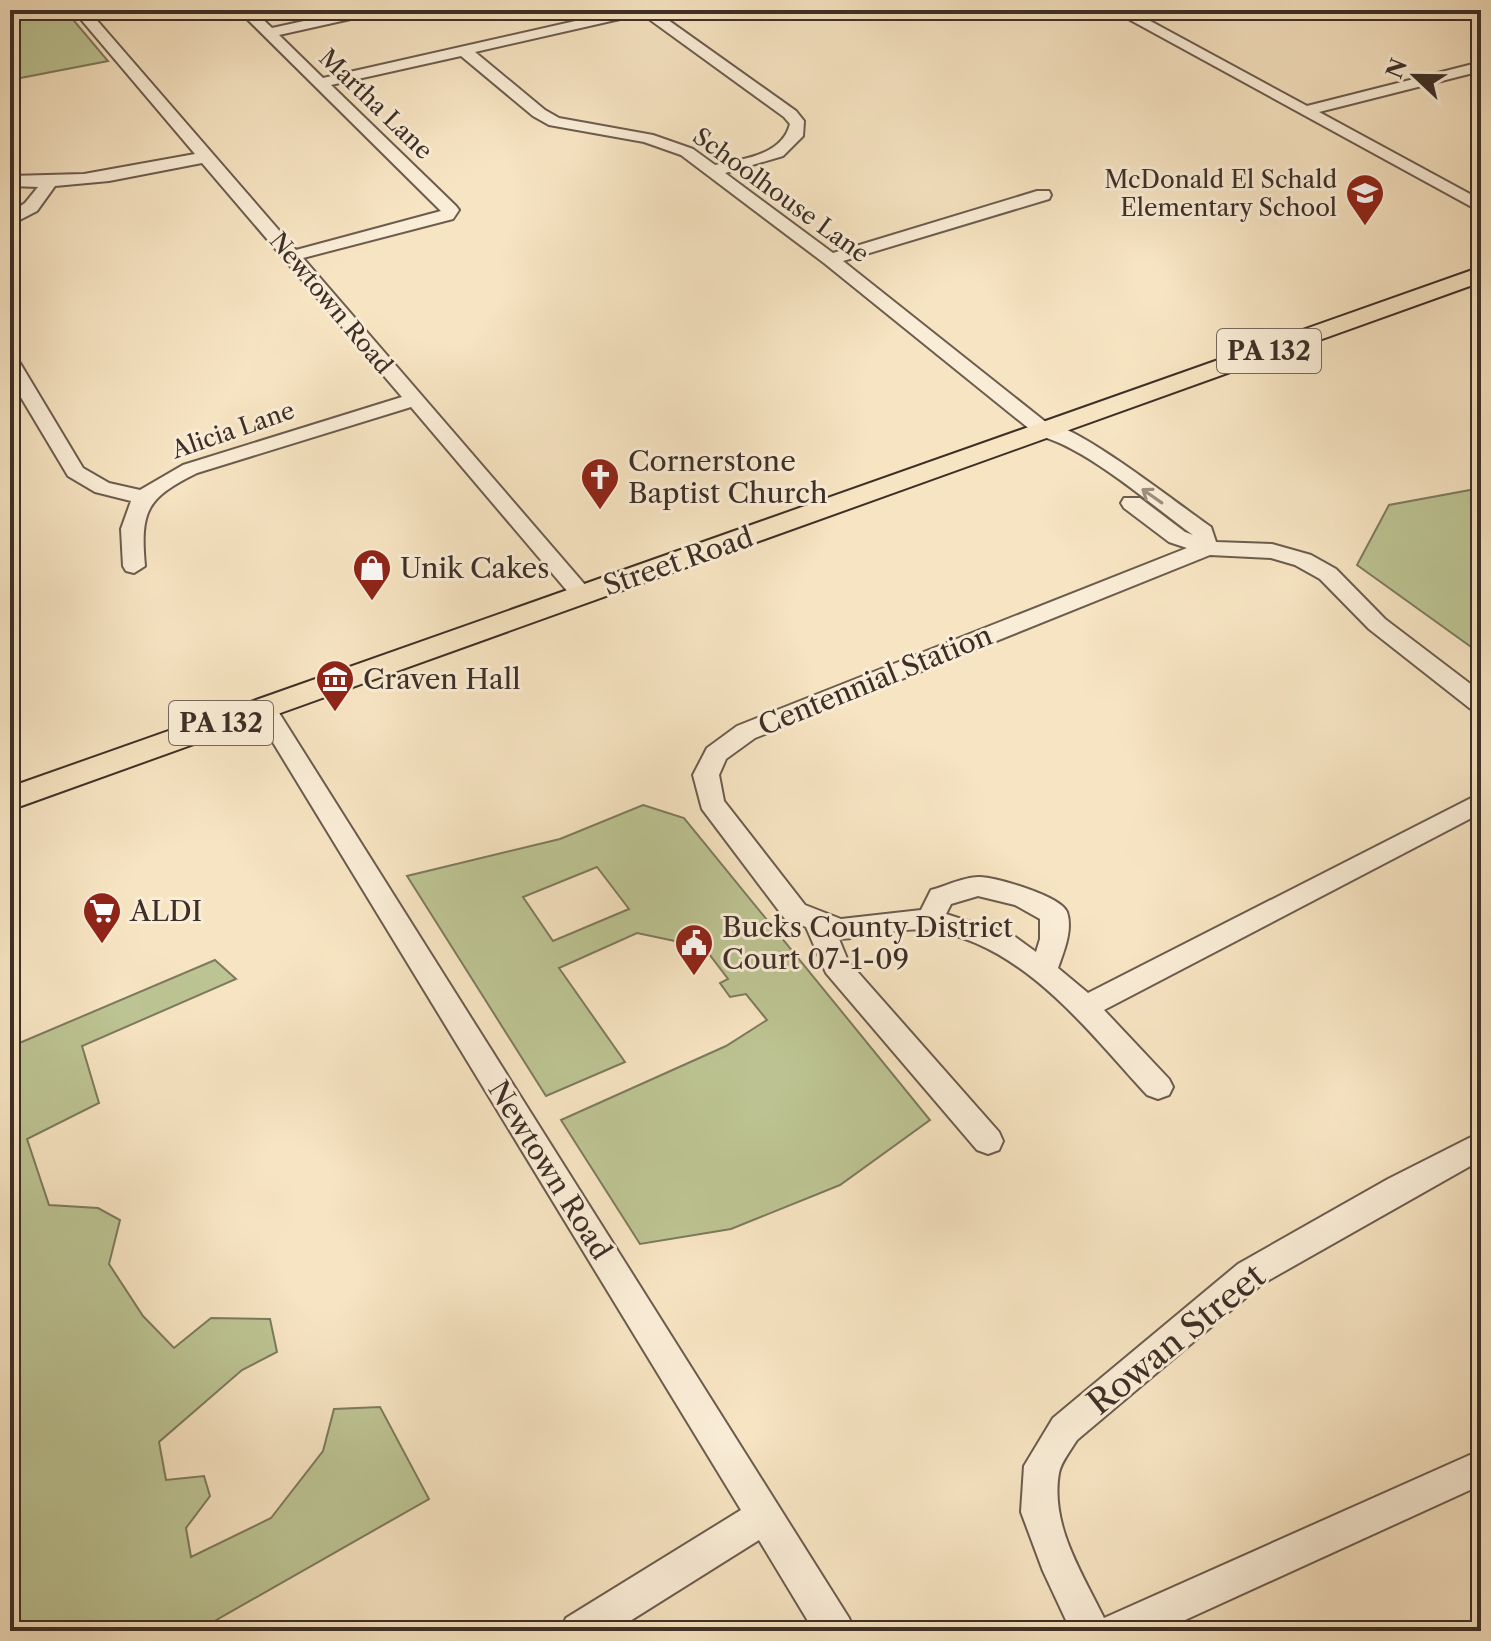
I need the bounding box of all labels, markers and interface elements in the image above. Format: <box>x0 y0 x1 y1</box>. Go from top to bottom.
north arrow <box>1375 36 1455 116</box>
street label: Martha Lane <box>313 43 439 165</box>
text: N <box>1381 55 1413 83</box>
street label: Schoolhouse Lane <box>687 121 875 269</box>
place label: McDonald El Schald Elementary School <box>1104 165 1337 222</box>
school or university icon: McDonald El Schald Elementary School <box>1344 172 1386 227</box>
street label: Newtown Road <box>264 227 399 380</box>
road number: PA 132 <box>1217 329 1321 373</box>
street label: Alicia Lane <box>167 395 298 465</box>
place label: Cornerstone Baptist Church <box>628 444 827 510</box>
church icon: Cornerstone Baptist Church <box>579 456 621 511</box>
one-way arrow <box>1142 488 1164 505</box>
street label: Street Road <box>599 520 757 602</box>
shop icon: Unik Cakes <box>351 547 393 602</box>
place label: Unik Cakes <box>400 551 549 585</box>
street label: Centennial Station <box>753 618 997 742</box>
museum icon: Craven Hall <box>314 658 356 713</box>
place label: Craven Hall <box>363 662 521 696</box>
road number: PA 132 <box>169 701 273 745</box>
supermarket icon: ALDI <box>81 890 123 945</box>
place label: ALDI <box>129 894 202 928</box>
place label: Bucks County District Court 07-1-09 <box>722 910 1013 976</box>
public building icon: Bucks County District Court 07-1-09 <box>673 922 715 977</box>
street label: Newtown Road <box>481 1074 619 1266</box>
street label: Rowan Street <box>1079 1255 1273 1423</box>

